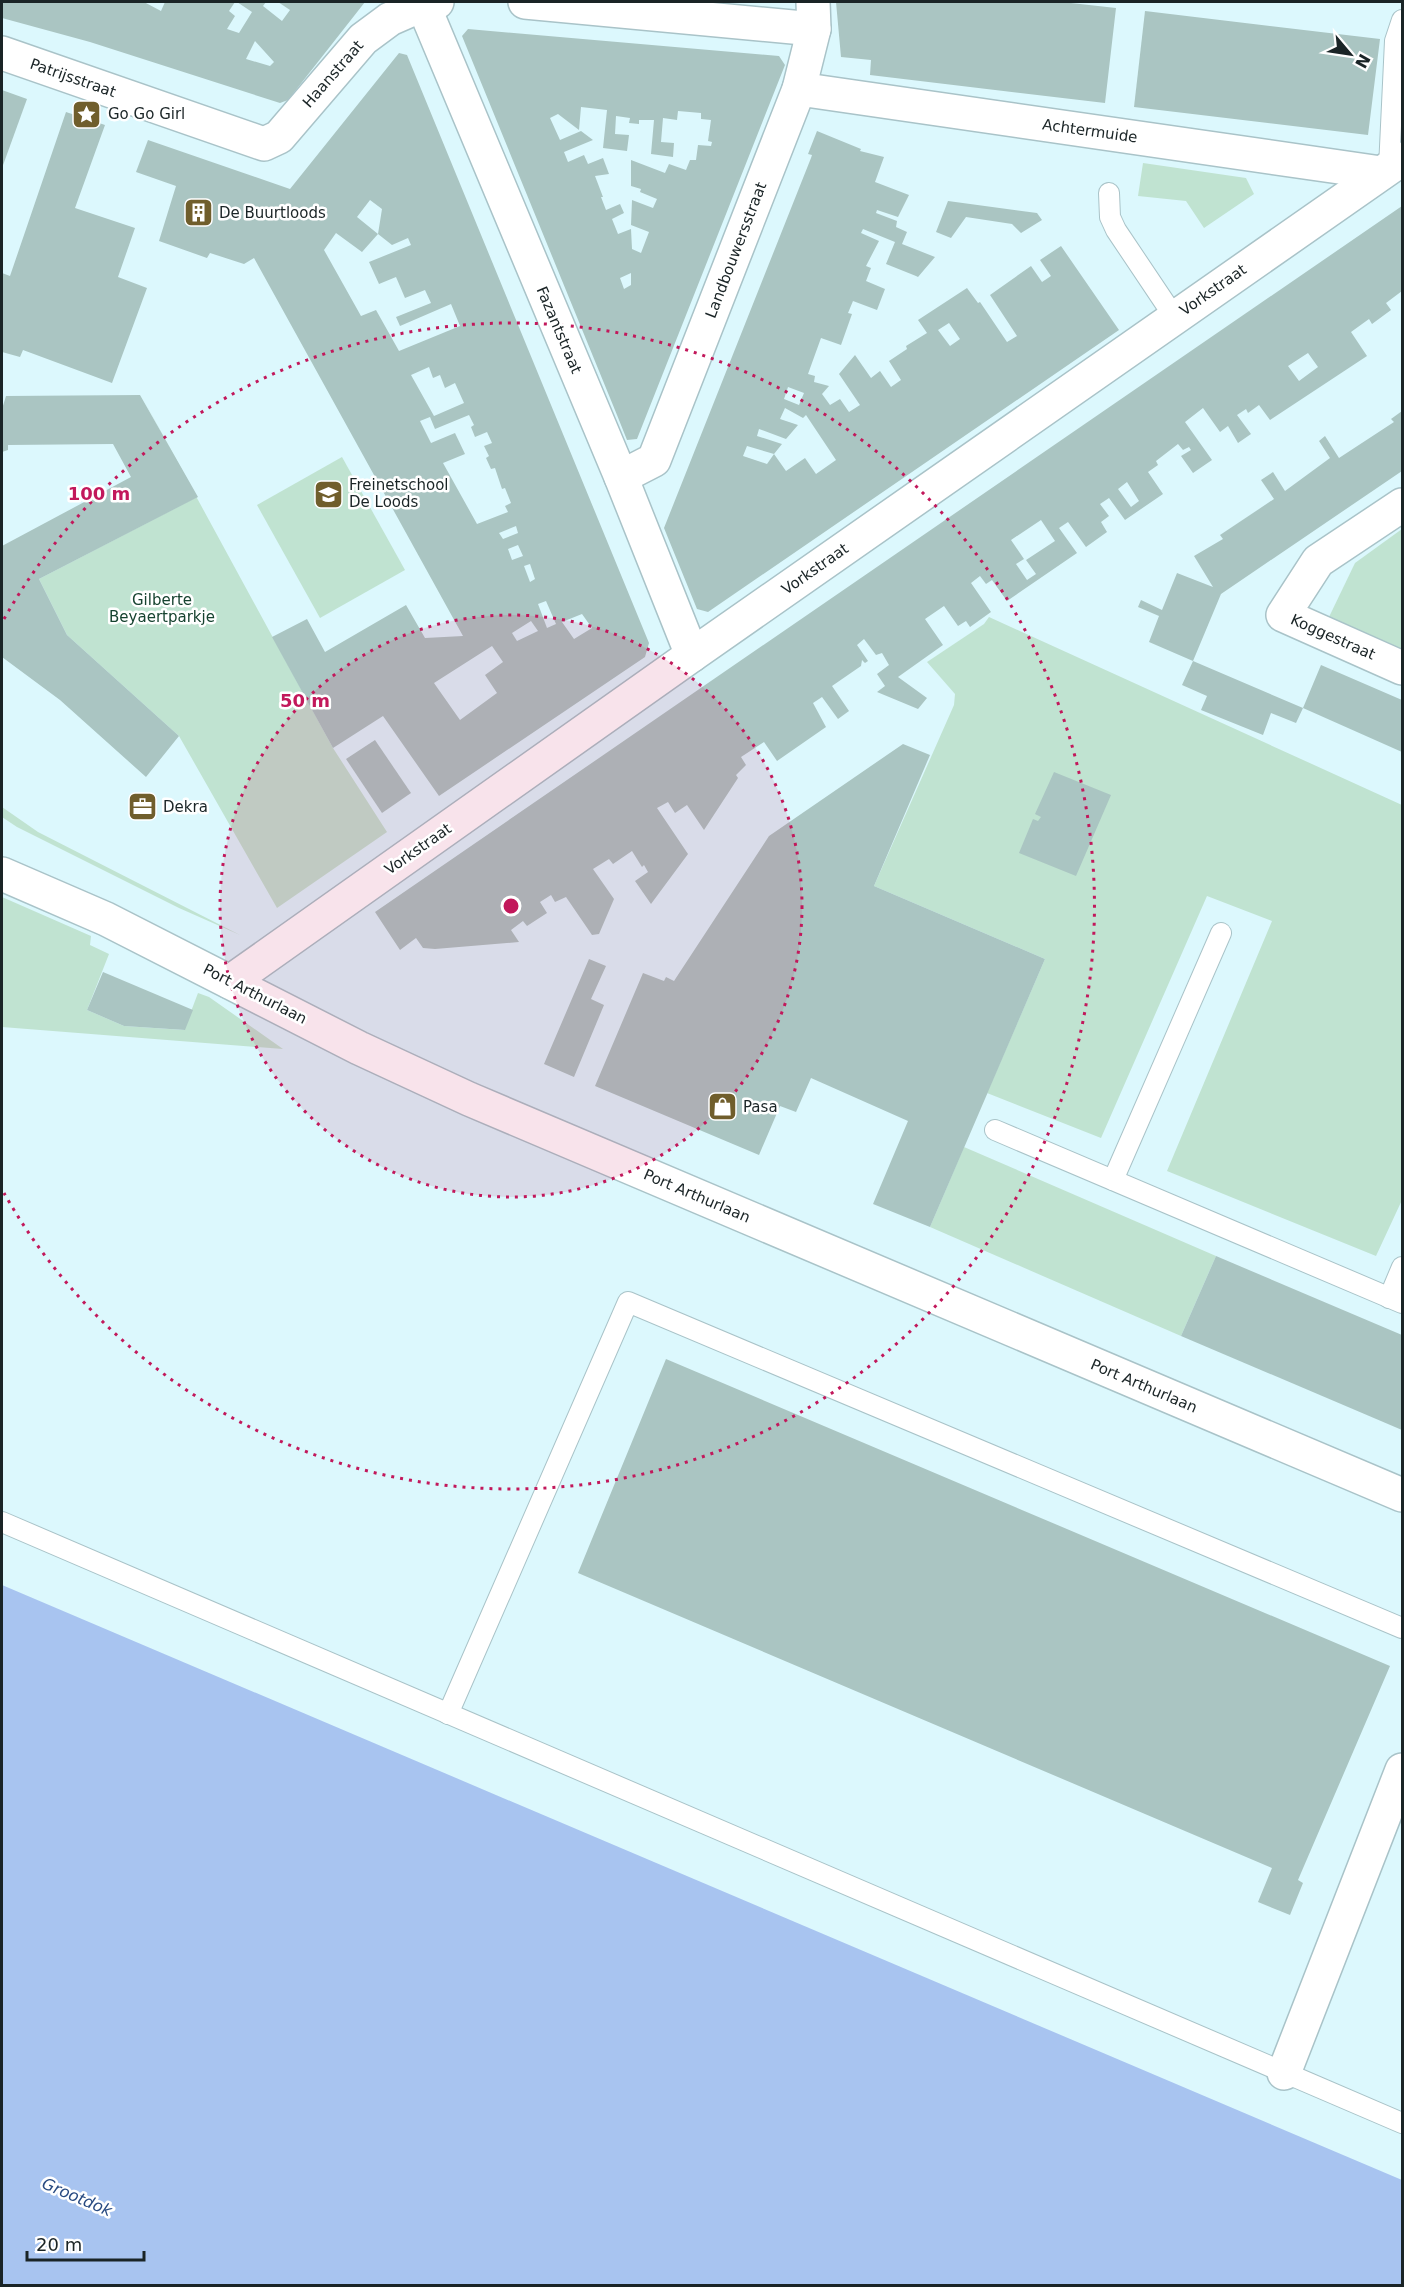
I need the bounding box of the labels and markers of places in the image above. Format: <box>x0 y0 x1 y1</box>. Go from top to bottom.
place icon: Go Go Girl <box>71 98 103 130</box>
place label: Go Go Girl <box>108 105 185 123</box>
building icon: De Buurtloods <box>182 197 214 229</box>
place label: De Buurtloods <box>219 204 326 222</box>
place label: Freinetschool De Loods <box>349 476 448 511</box>
school or university icon: Freinetschool De Loods <box>312 478 344 510</box>
office icon: Dekra <box>126 791 158 823</box>
place label: Dekra <box>163 798 208 816</box>
centre of rings <box>501 896 521 916</box>
shop icon: Pasa <box>706 1091 738 1123</box>
place label: Pasa <box>743 1098 778 1116</box>

